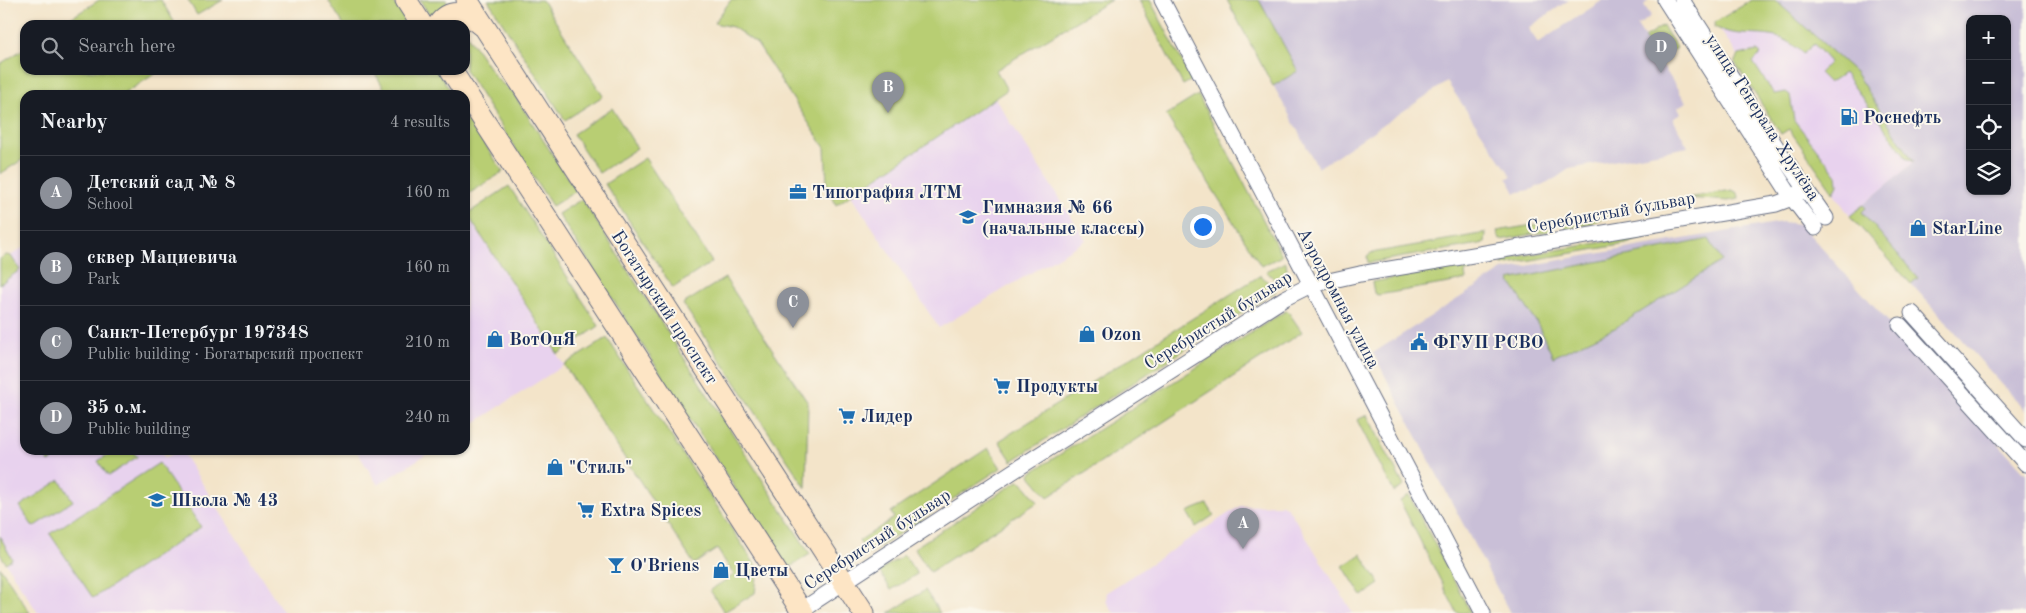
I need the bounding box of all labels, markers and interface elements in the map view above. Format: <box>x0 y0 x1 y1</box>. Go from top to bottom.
map controls <box>1966 15 2011 195</box>
button: + <box>1966 15 2011 60</box>
search box <box>20 20 470 75</box>
street label: улица Генерала Хрулёва <box>1702 31 1823 204</box>
pin: D <box>1645 32 1677 73</box>
icon: search <box>38 34 66 62</box>
text: Search here <box>78 38 175 57</box>
button: − <box>1966 60 2011 105</box>
pin: B <box>872 72 904 113</box>
button: locate <box>1966 105 2011 150</box>
fuel station icon: Роснефть <box>1839 107 1859 127</box>
place label: Роснефть <box>1863 109 1942 128</box>
text: Nearby <box>40 112 108 133</box>
text: 4 results <box>390 115 450 131</box>
button: layers <box>1966 150 2011 195</box>
text: Детский сад № 8 <box>87 174 236 193</box>
office icon: Типография ЛТМ <box>788 182 808 202</box>
place label: Типография ЛТМ <box>812 184 962 203</box>
text: A <box>50 185 62 201</box>
text: 160 m <box>405 185 450 201</box>
street label: Серебристый бульвар <box>1526 189 1697 237</box>
text: School <box>87 197 133 213</box>
place label: Гимназия № 66 (начальные классы) <box>982 199 1145 238</box>
school or university icon: Гимназия № 66 (начальные классы) <box>958 207 978 227</box>
your location <box>1190 214 1216 240</box>
shop icon: StarLine <box>1908 218 1928 238</box>
place label: StarLine <box>1932 220 2003 238</box>
street label: Аэродромная улица <box>1294 225 1383 372</box>
street label: Богатырский проспект <box>608 227 721 388</box>
text: сквер Мациевича <box>87 249 237 268</box>
text: B <box>50 260 62 276</box>
text: 160 m <box>405 260 450 276</box>
street label: Серебристый бульвар <box>1141 268 1296 374</box>
text: Park <box>87 272 120 288</box>
pin: C <box>777 287 809 328</box>
text: Санкт-Петербург 197348 <box>87 324 309 343</box>
shop icon: Ozon <box>1077 324 1097 344</box>
place label: Ozon <box>1101 326 1141 344</box>
shop icon: ВотОнЯ <box>485 329 505 349</box>
place label: ВотОнЯ <box>509 331 576 349</box>
public building icon: ФГУП РСВО <box>1409 332 1429 352</box>
place label: ФГУП РСВО <box>1433 334 1544 352</box>
text: C <box>51 335 61 351</box>
text: 210 m <box>405 335 450 351</box>
text: Public building · Богатырский проспект <box>87 347 363 363</box>
supermarket icon: Продукты <box>992 376 1012 396</box>
place label: Продукты <box>1016 378 1098 396</box>
text: 35 о.м. <box>87 399 147 418</box>
supermarket icon: Лидер <box>837 406 857 426</box>
place label: Лидер <box>861 408 913 426</box>
text: D <box>50 410 62 426</box>
text: 240 m <box>405 410 450 426</box>
text: Public building <box>87 422 190 438</box>
shop icon: "Стиль" <box>545 457 565 477</box>
place label: "Стиль" <box>569 459 632 477</box>
street label: Серебристый бульвар <box>801 486 954 594</box>
school or university icon: Школа № 43 <box>147 490 167 510</box>
place label: Школа № 43 <box>171 492 278 510</box>
supermarket icon: Extra Spices <box>576 500 596 520</box>
place label: Extra Spices <box>600 502 702 520</box>
pin: A <box>1227 508 1259 549</box>
bar icon: O'Briens <box>606 555 626 575</box>
place label: O'Briens <box>630 557 700 575</box>
shop icon: Цветы <box>711 560 731 580</box>
place label: Цветы <box>735 562 788 580</box>

